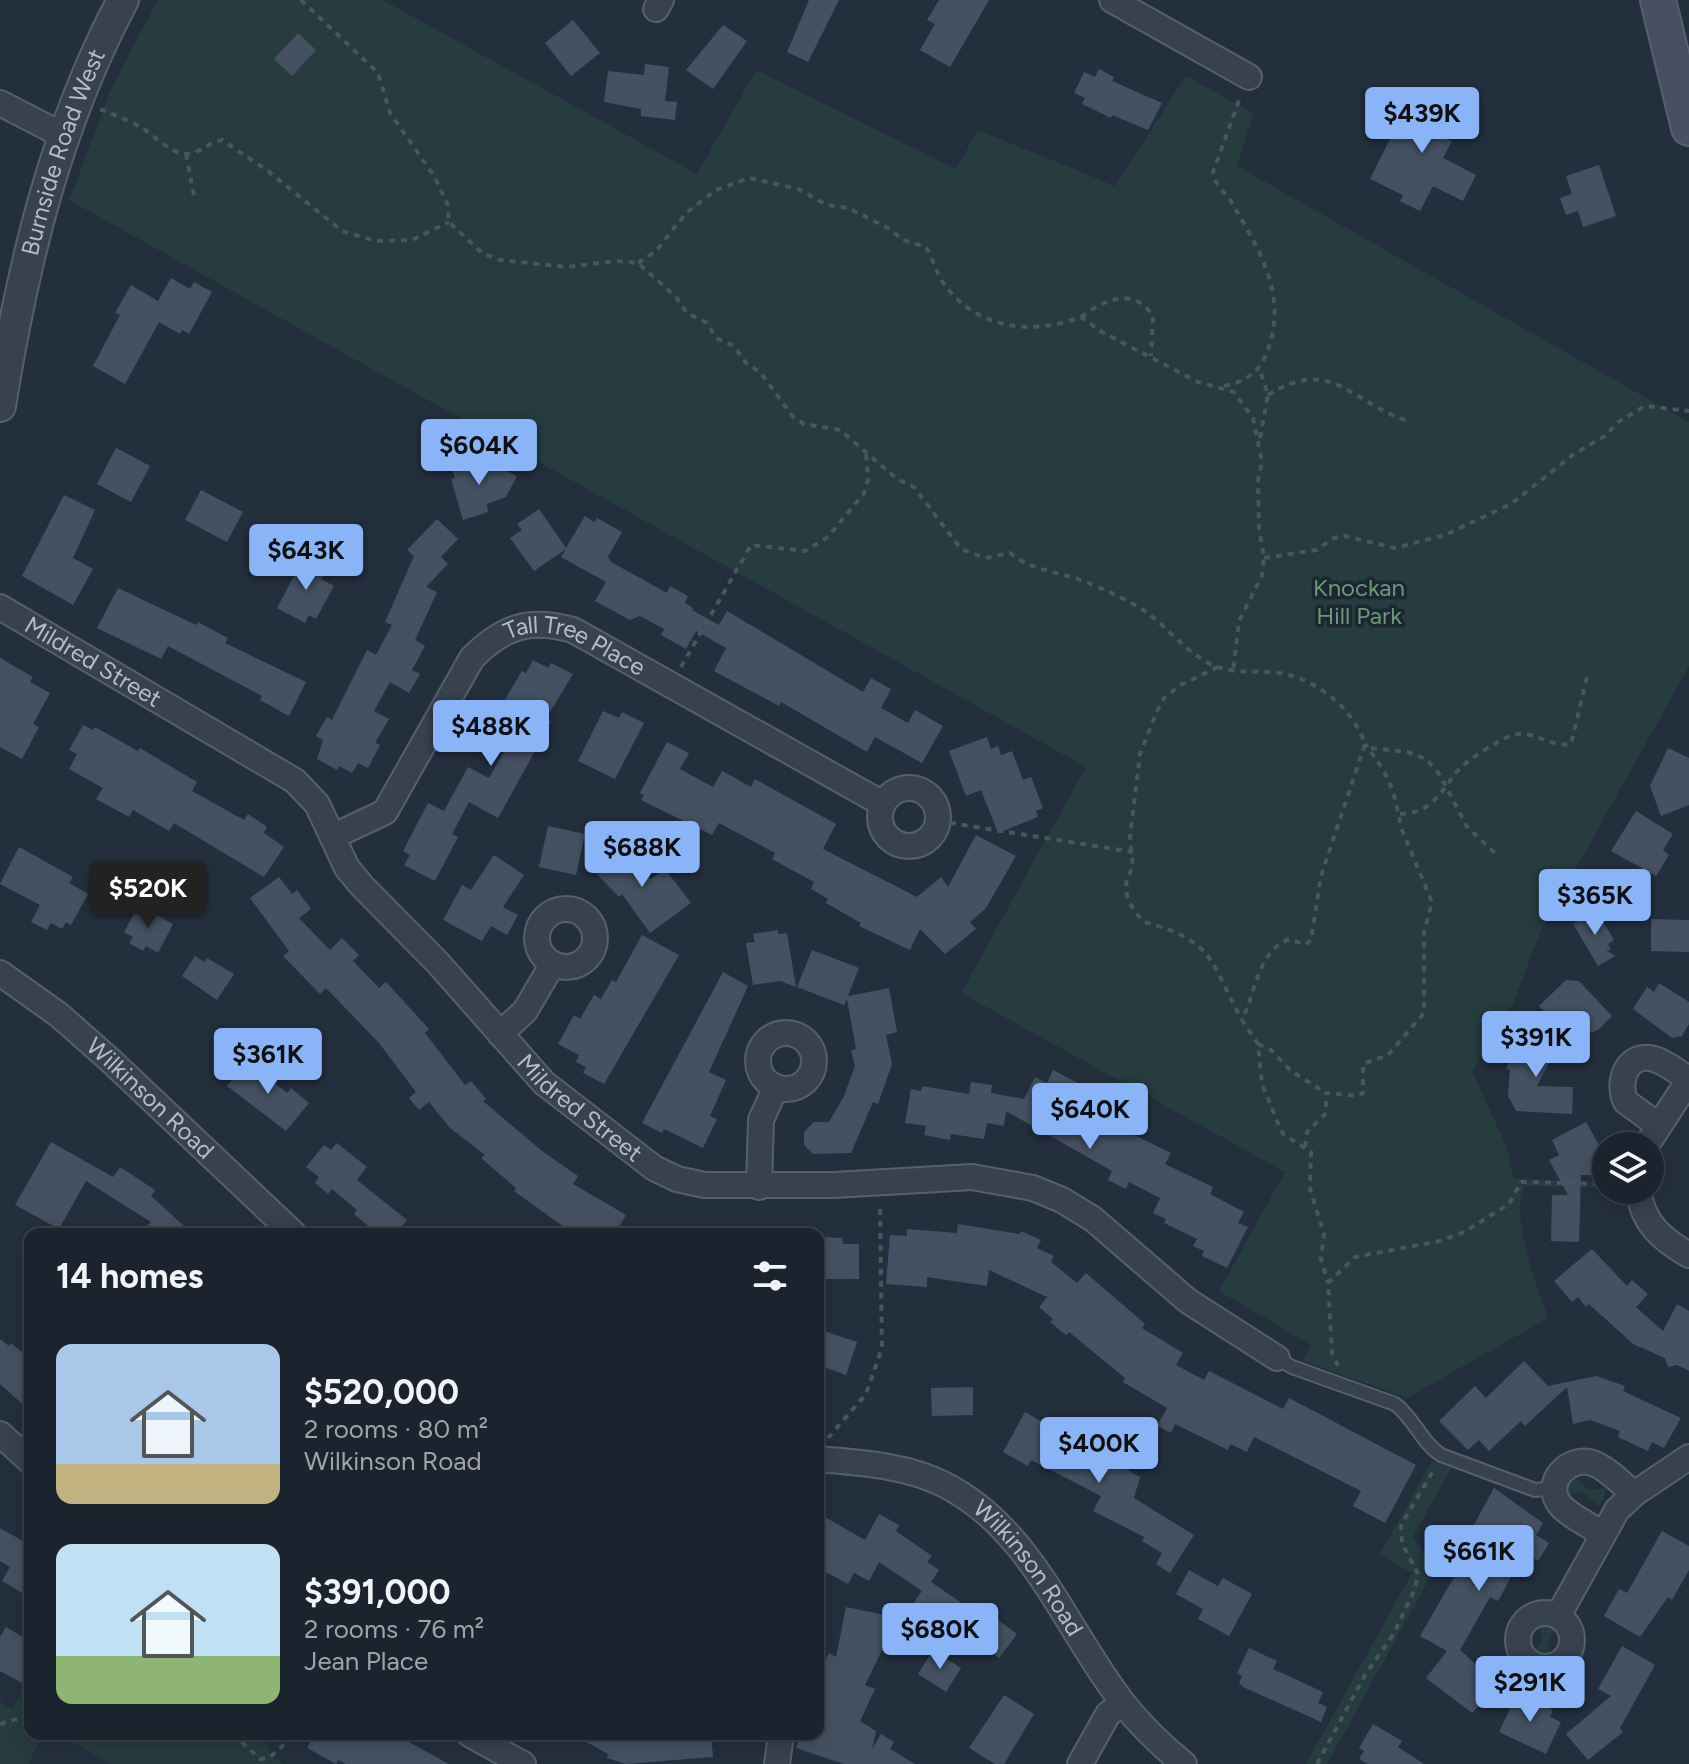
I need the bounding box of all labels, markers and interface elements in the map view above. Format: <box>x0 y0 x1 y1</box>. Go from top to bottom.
street label: Burnside Road West <box>15 44 111 258</box>
pin: $439K <box>1366 87 1478 155</box>
text: $439K <box>1383 97 1461 129</box>
pin: $604K <box>423 419 535 487</box>
text: $604K <box>439 429 519 461</box>
pin: $643K <box>250 524 362 592</box>
text: $643K <box>267 534 345 566</box>
park label: Knockan Hill Park <box>1313 573 1405 630</box>
street label: Mildred Street <box>20 610 167 713</box>
street label: Tall Tree Place <box>499 610 651 682</box>
pin: $488K <box>435 700 547 768</box>
text: $488K <box>451 710 531 742</box>
pin: $688K <box>586 821 698 889</box>
text: $688K <box>603 831 681 863</box>
pin: $520K <box>92 862 204 930</box>
pin: $365K <box>1539 869 1651 937</box>
text: $520K <box>109 872 187 904</box>
text: $365K <box>1557 879 1633 911</box>
pin: $391K <box>1480 1011 1592 1079</box>
text: $391K <box>1500 1021 1572 1053</box>
pin: $361K <box>212 1028 324 1096</box>
street label: Wilkinson Road <box>81 1031 220 1165</box>
text: $361K <box>232 1038 304 1070</box>
street label: Mildred Street <box>511 1048 648 1168</box>
pin: $640K <box>1034 1083 1146 1151</box>
text: $640K <box>1050 1093 1130 1125</box>
map controls <box>1592 1132 1664 1204</box>
button: layers <box>1592 1132 1664 1204</box>
icon: filters <box>748 1254 792 1298</box>
text: 14 homes <box>56 1256 203 1297</box>
text: $520,000 <box>304 1372 459 1413</box>
icon: home <box>120 1376 216 1472</box>
text: 2 rooms · 80 m² <box>304 1413 488 1445</box>
pin: $400K <box>1043 1417 1155 1485</box>
text: $400K <box>1058 1427 1140 1459</box>
text: Wilkinson Road <box>304 1445 482 1477</box>
street label: Wilkinson Road <box>968 1493 1090 1641</box>
pin: $661K <box>1423 1525 1535 1593</box>
text: $661K <box>1443 1535 1515 1567</box>
text: $391,000 <box>304 1572 451 1613</box>
icon: home <box>120 1576 216 1672</box>
pin: $680K <box>884 1603 996 1671</box>
text: 2 rooms · 76 m² <box>304 1613 484 1645</box>
text: $680K <box>900 1613 980 1645</box>
text: Jean Place <box>304 1645 428 1677</box>
pin: $291K <box>1474 1656 1586 1724</box>
text: $291K <box>1494 1666 1566 1698</box>

